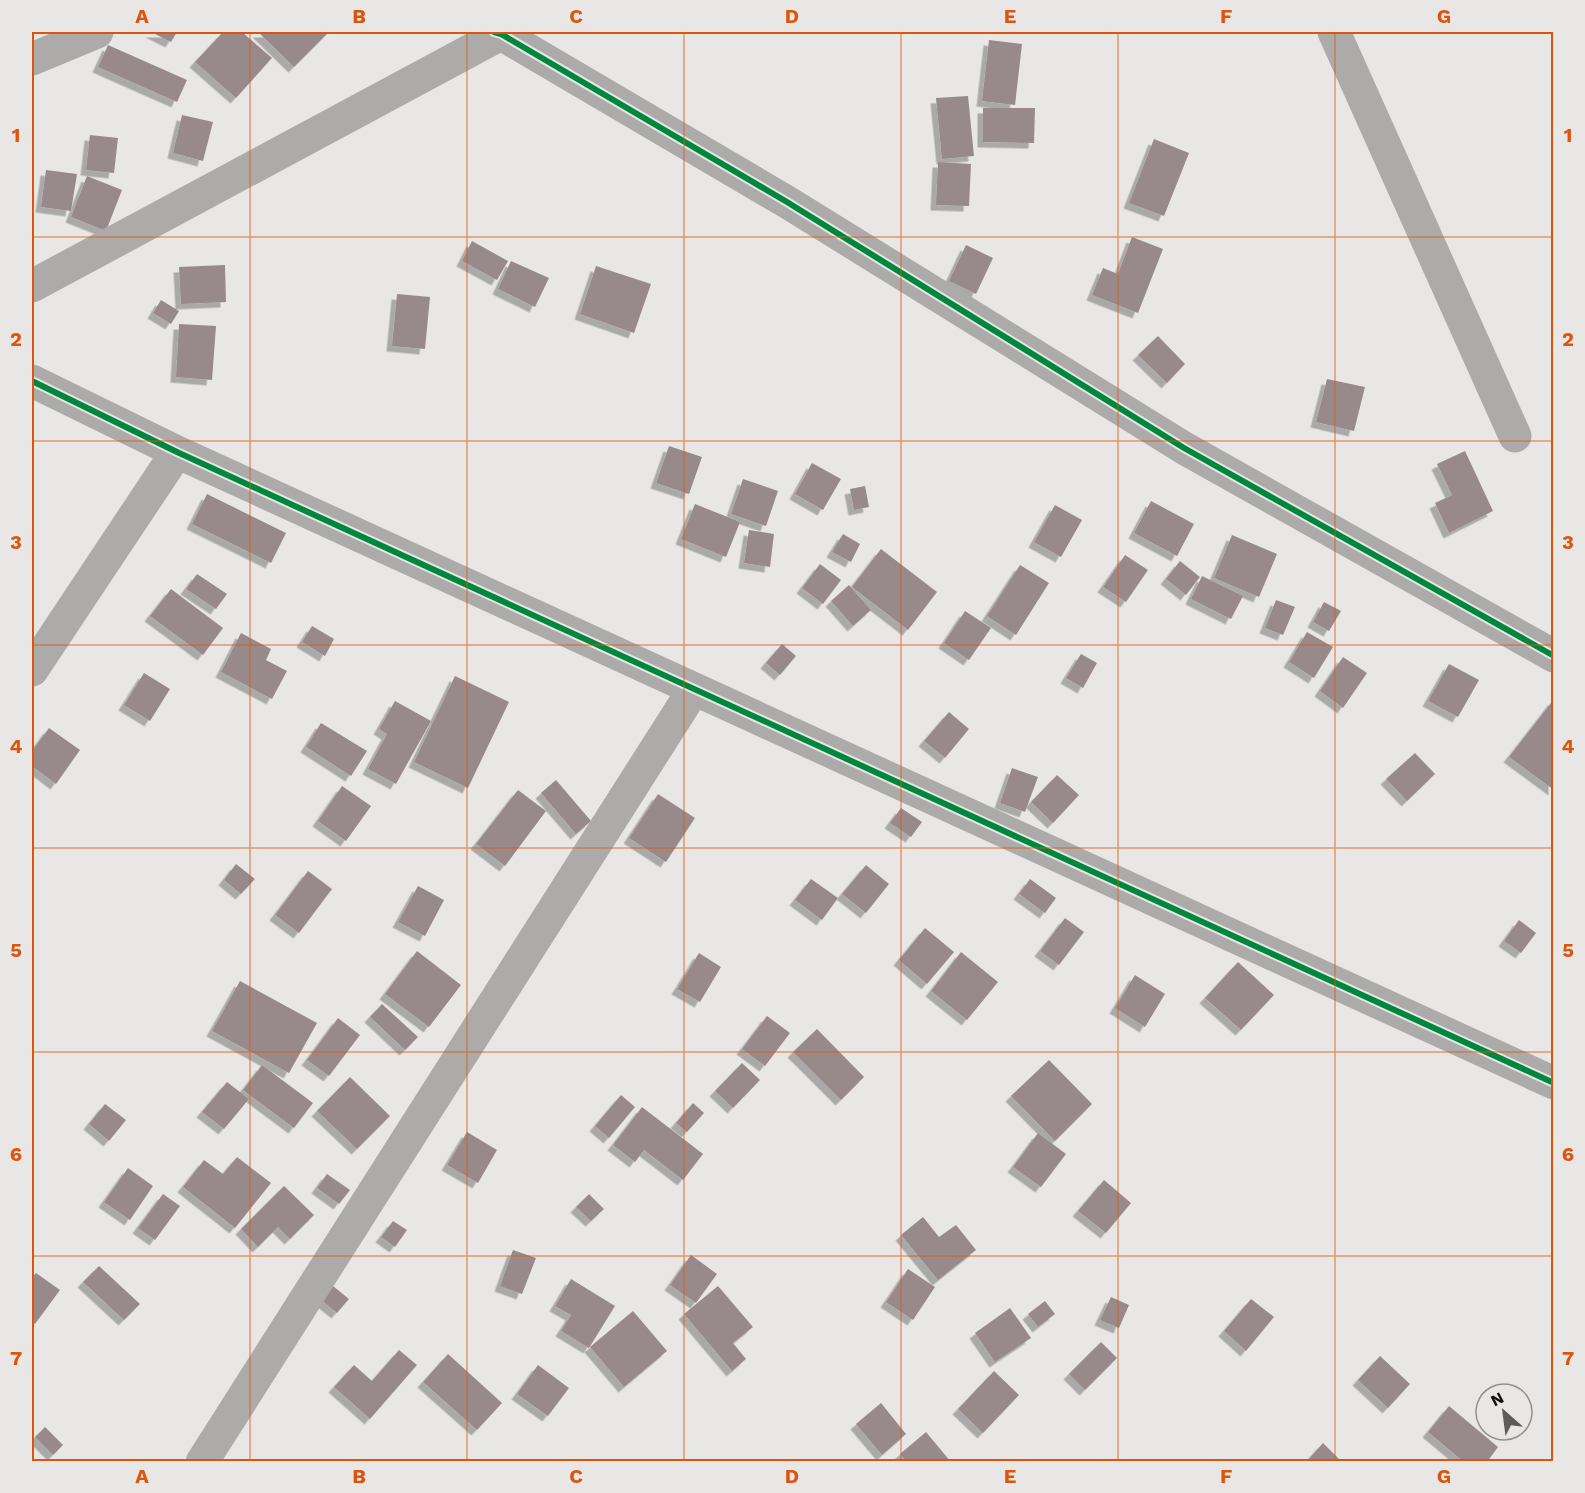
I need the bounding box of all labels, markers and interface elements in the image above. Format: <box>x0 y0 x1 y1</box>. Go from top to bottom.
text: A <box>135 4 149 28</box>
text: B <box>352 4 366 28</box>
text: C <box>569 4 583 28</box>
text: D <box>785 4 799 28</box>
text: E <box>1004 4 1016 28</box>
text: F <box>1220 4 1232 28</box>
text: G <box>1437 4 1451 28</box>
text: 1 <box>12 123 20 147</box>
text: 1 <box>1564 123 1572 147</box>
text: 2 <box>10 327 22 351</box>
text: 2 <box>1562 327 1574 351</box>
text: 3 <box>10 530 22 554</box>
text: 3 <box>1562 530 1574 554</box>
text: 4 <box>10 734 23 758</box>
text: 4 <box>1562 734 1575 758</box>
text: 5 <box>10 938 22 962</box>
text: 5 <box>1562 938 1574 962</box>
text: 6 <box>10 1142 22 1166</box>
text: 6 <box>1562 1142 1574 1166</box>
text: 7 <box>10 1346 22 1370</box>
text: 7 <box>1562 1346 1574 1370</box>
north arrow <box>1474 1382 1534 1442</box>
text: N <box>1487 1388 1507 1410</box>
text: A <box>135 1464 149 1488</box>
text: B <box>352 1464 366 1488</box>
text: C <box>569 1464 583 1488</box>
text: D <box>785 1464 799 1488</box>
text: E <box>1004 1464 1016 1488</box>
text: F <box>1220 1464 1232 1488</box>
text: G <box>1437 1464 1451 1488</box>

